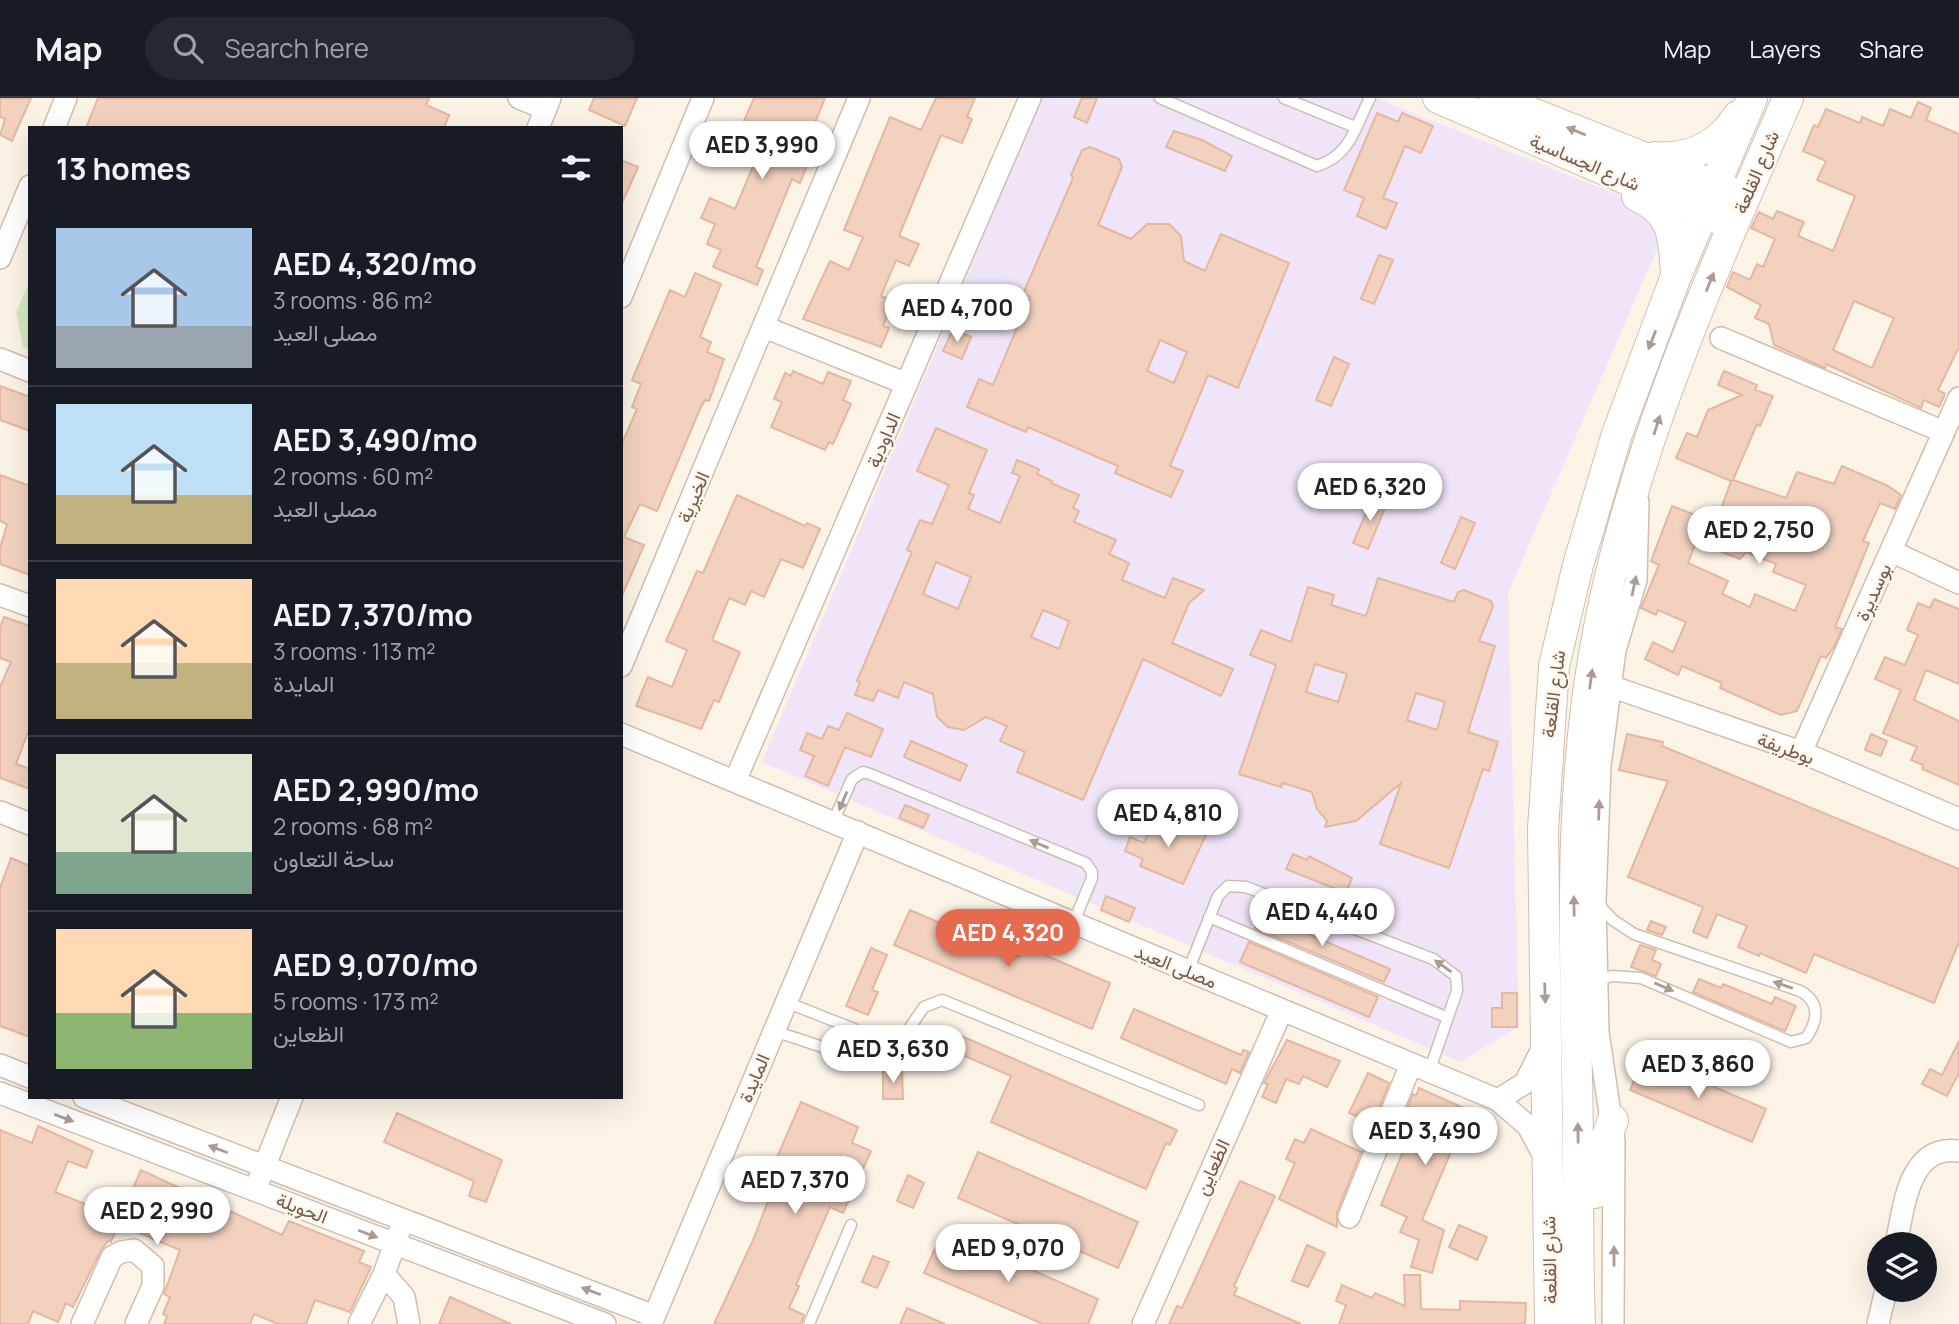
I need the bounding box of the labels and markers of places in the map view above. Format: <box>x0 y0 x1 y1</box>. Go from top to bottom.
pin: AED 3,990 <box>682 122 842 181</box>
pin: AED 4,700 <box>877 285 1037 344</box>
pin: AED 6,320 <box>1290 464 1450 523</box>
pin: AED 2,750 <box>1679 506 1839 566</box>
pin: AED 4,810 <box>1088 790 1248 849</box>
pin: AED 4,440 <box>1242 888 1402 948</box>
pin: AED 4,320 <box>928 910 1088 969</box>
pin: AED 3,630 <box>813 1026 973 1085</box>
pin: AED 3,860 <box>1618 1040 1778 1100</box>
pin: AED 3,490 <box>1345 1108 1505 1167</box>
pin: AED 7,370 <box>715 1156 875 1216</box>
pin: AED 2,990 <box>77 1188 237 1247</box>
pin: AED 9,070 <box>928 1224 1088 1284</box>

